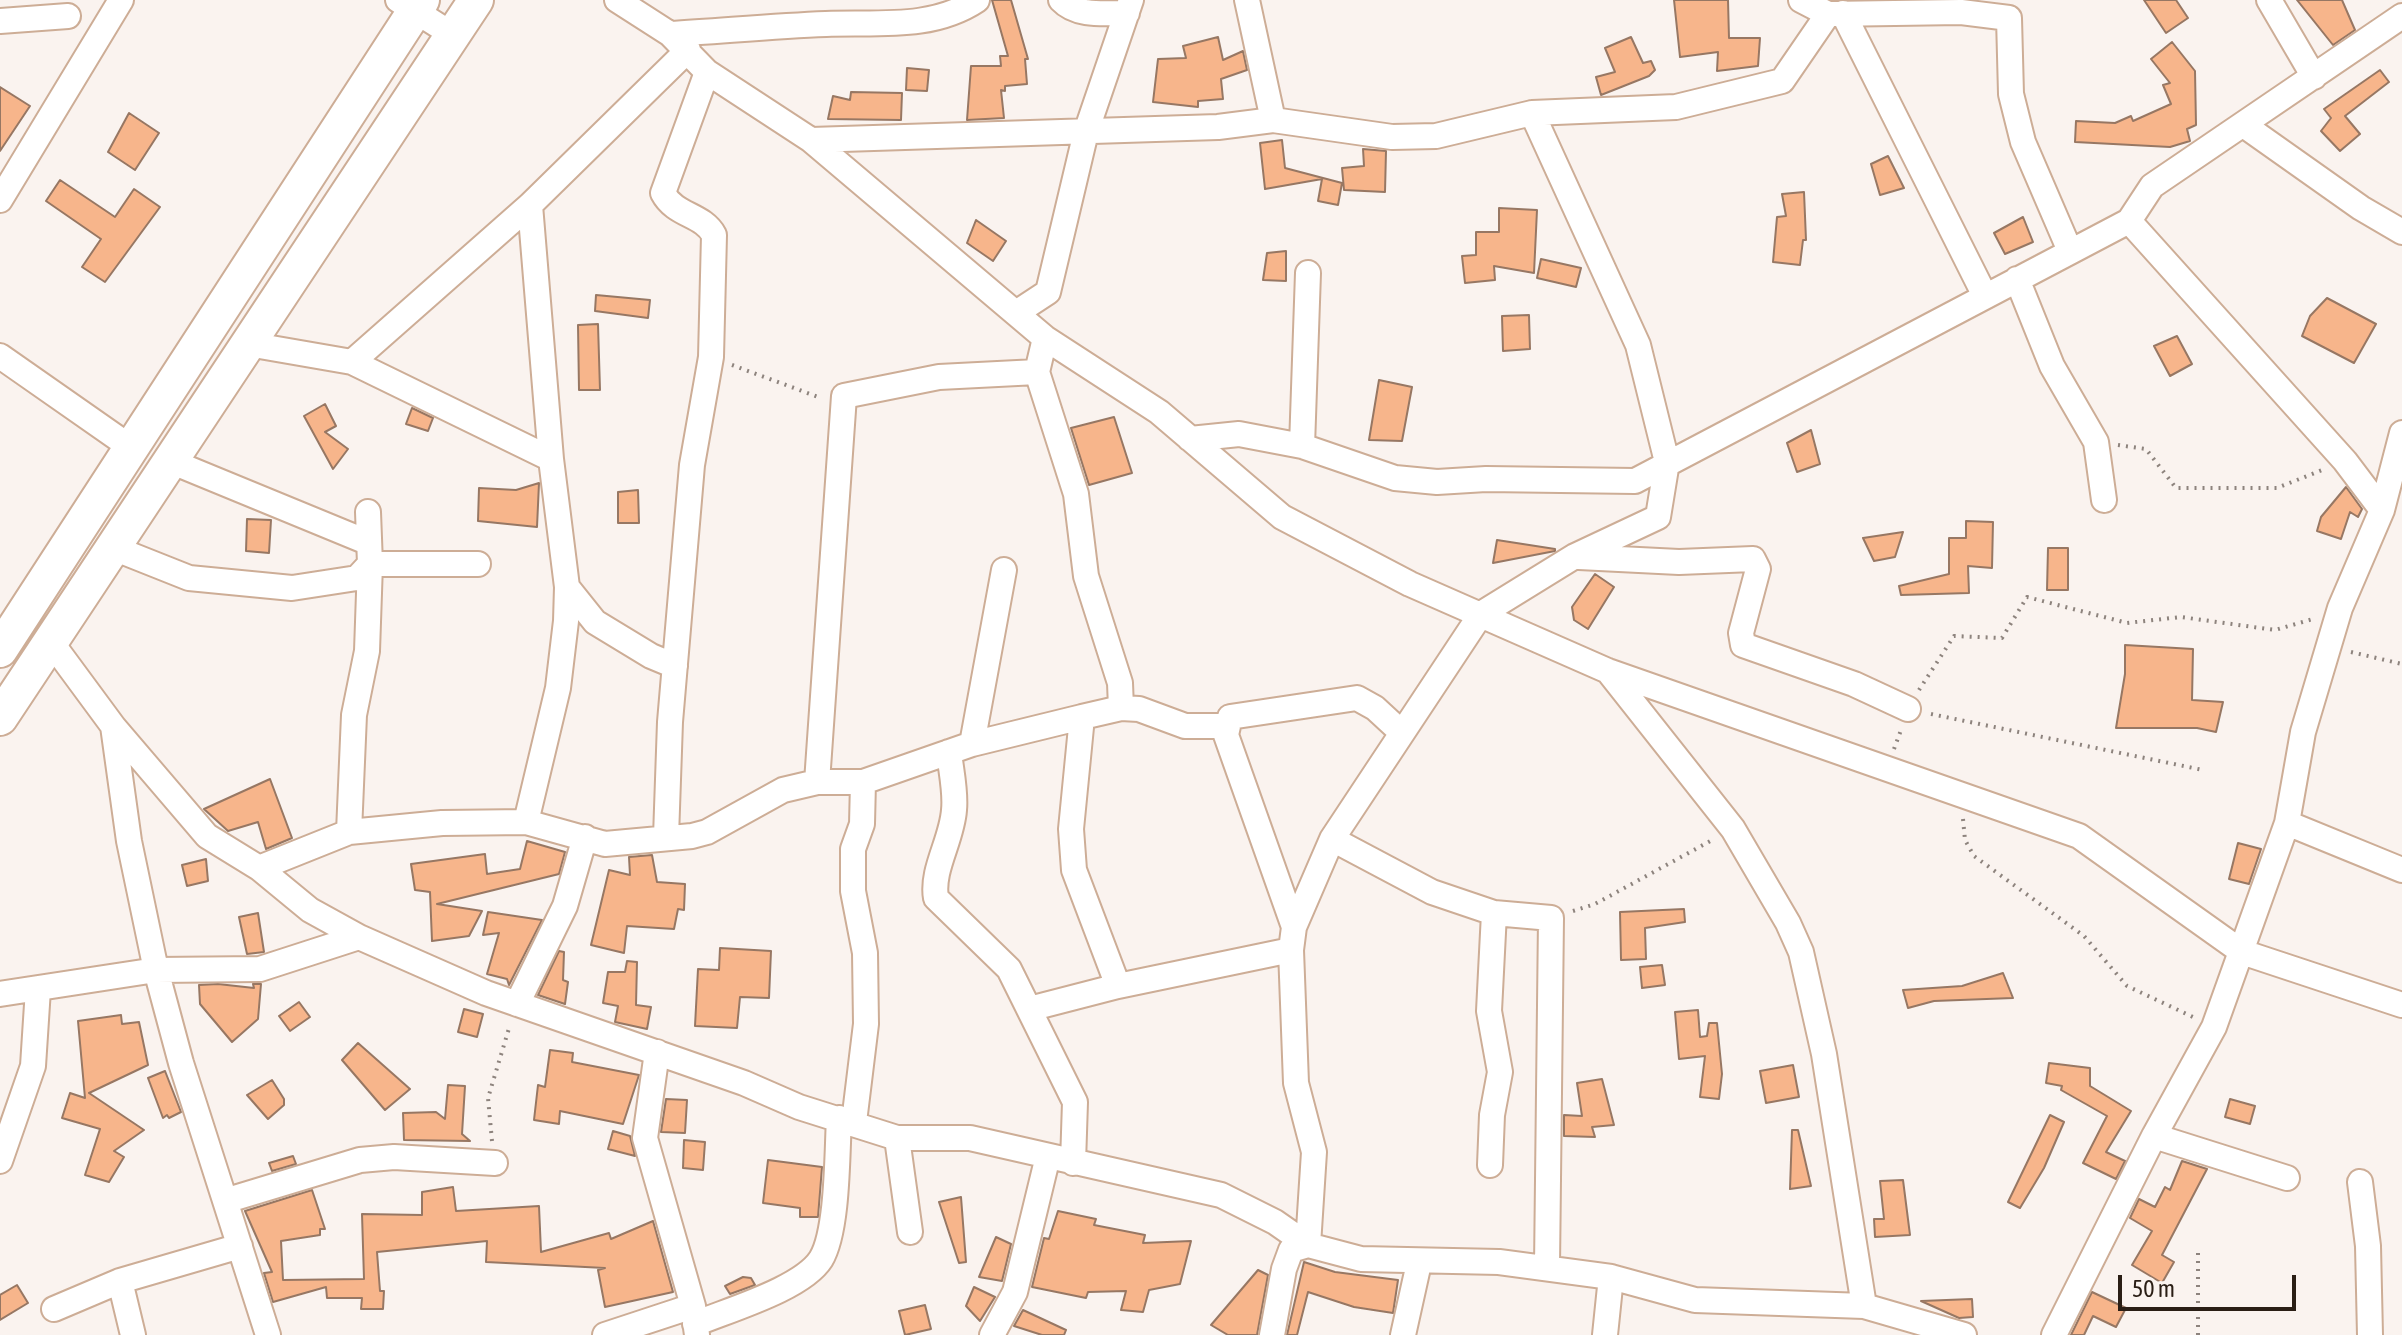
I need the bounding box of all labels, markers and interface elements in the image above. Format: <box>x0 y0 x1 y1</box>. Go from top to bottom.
scale bar <box>2122 1259 2300 1309</box>
text: 50 m <box>2132 1275 2175 1302</box>

